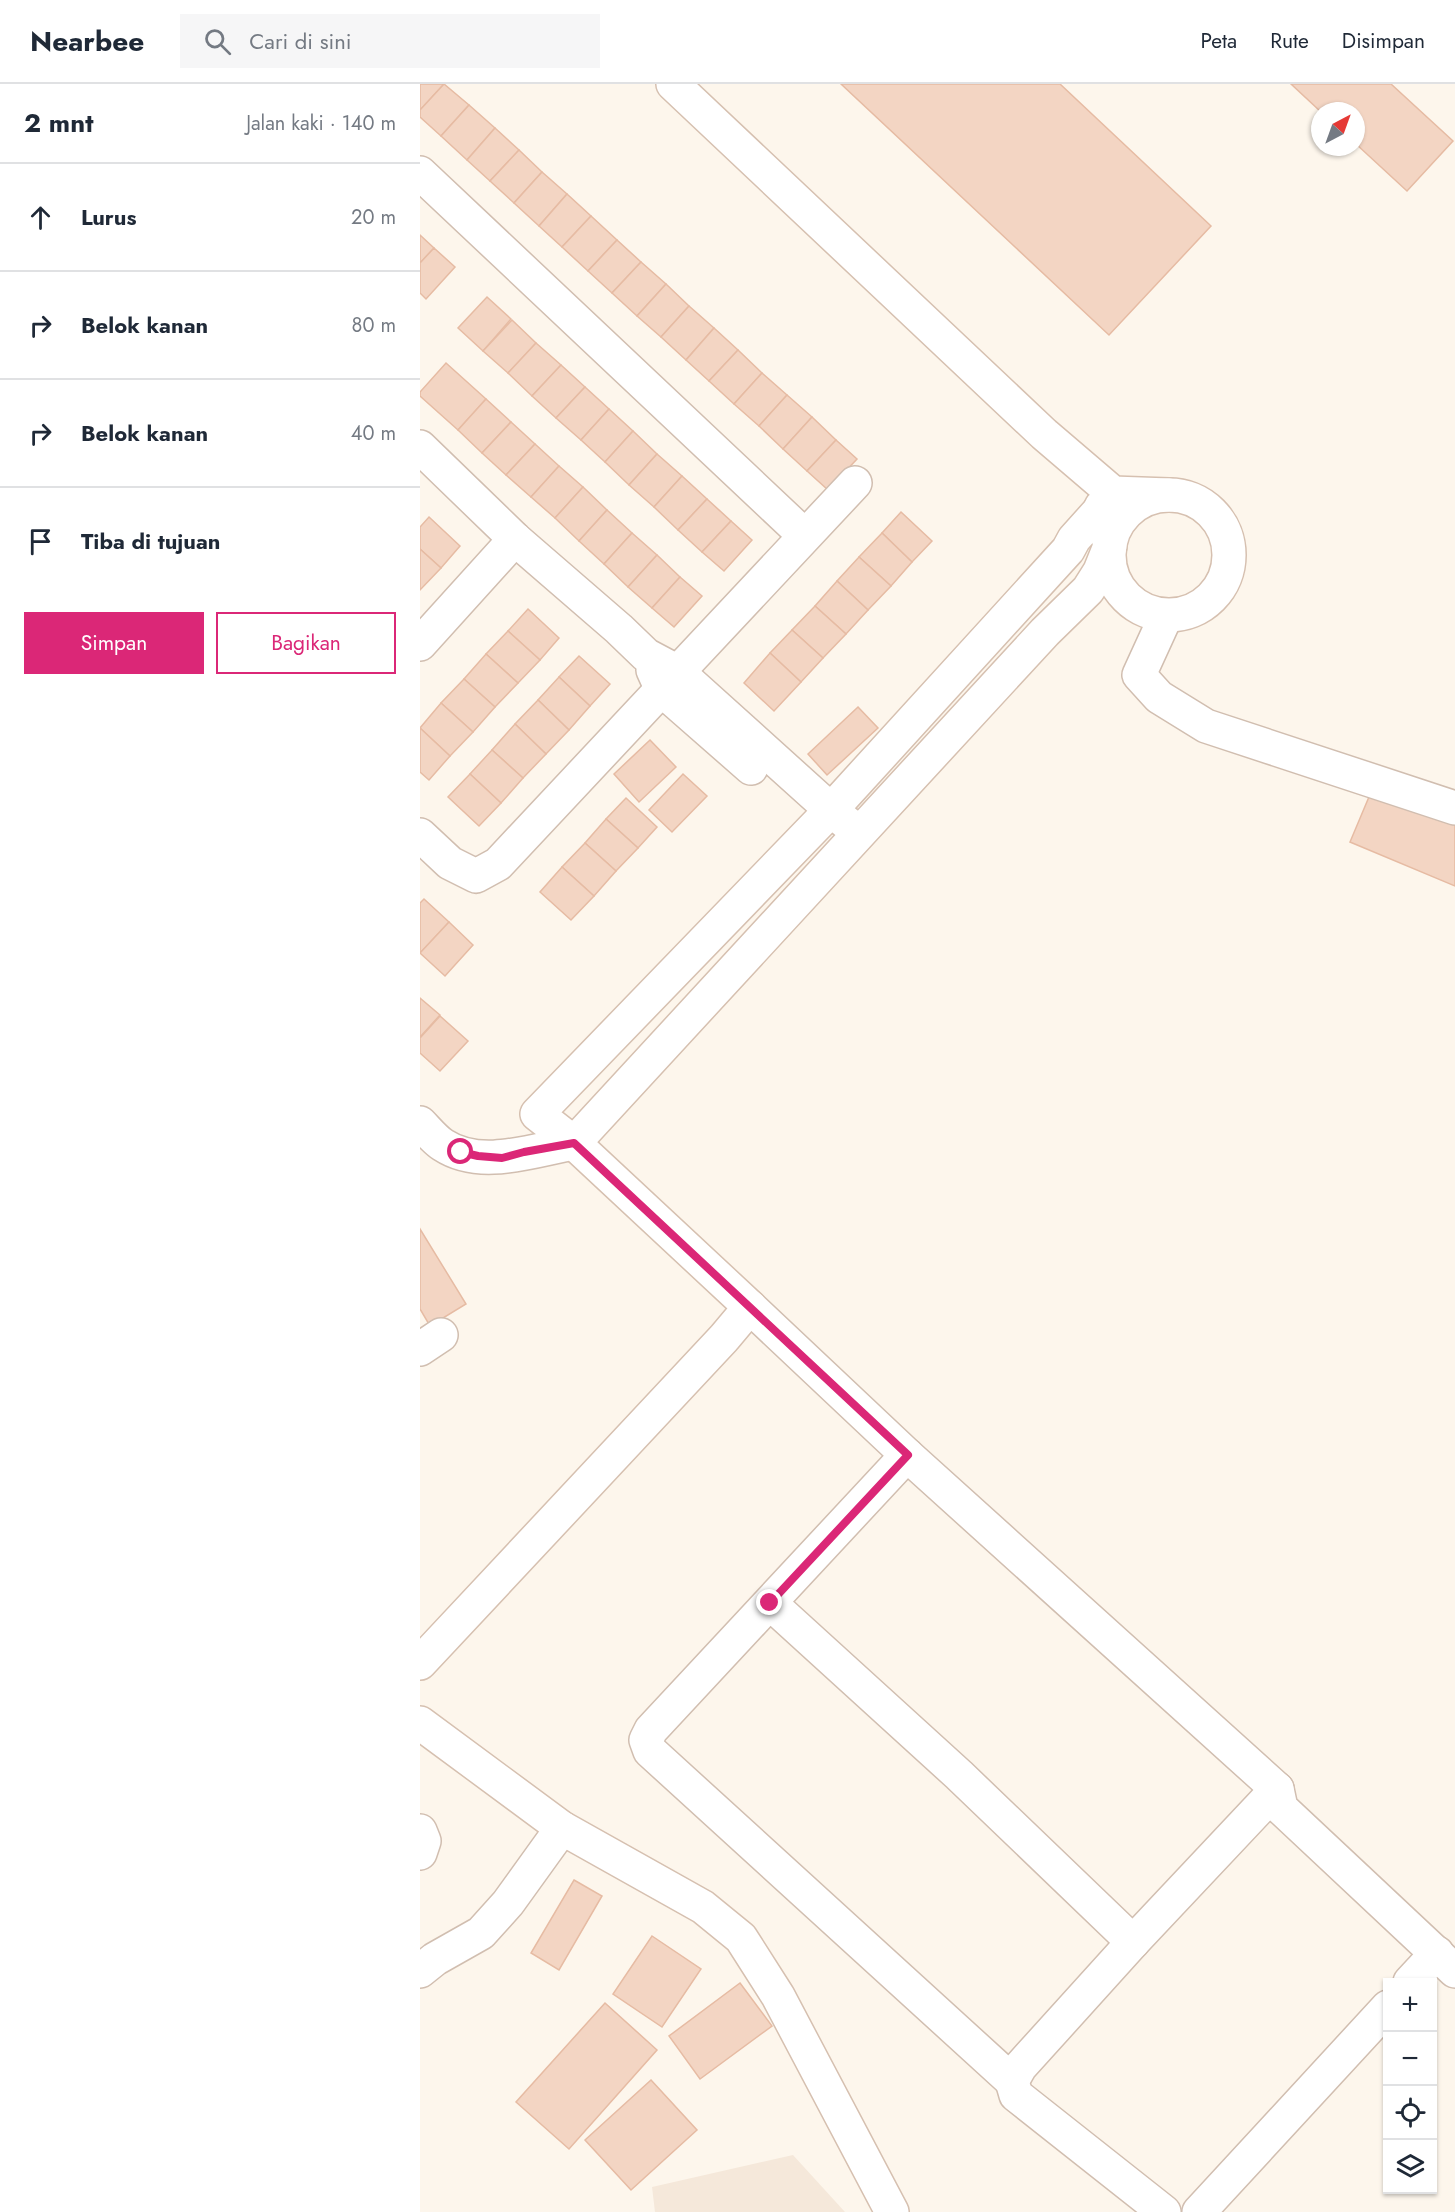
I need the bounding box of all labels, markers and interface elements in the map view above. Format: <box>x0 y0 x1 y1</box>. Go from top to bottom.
search box <box>180 14 600 68</box>
text: Nearbee <box>30 21 144 62</box>
icon: search <box>201 25 234 58</box>
text: Cari di sini <box>249 25 351 57</box>
text: Peta <box>1200 26 1237 56</box>
text: Rute <box>1270 26 1309 56</box>
text: Disimpan <box>1342 26 1425 56</box>
north arrow <box>1311 102 1365 156</box>
text: 2 mnt <box>24 104 93 142</box>
text: Jalan kaki · 140 m <box>246 109 396 138</box>
icon: ahead <box>24 201 57 234</box>
text: Lurus <box>81 201 137 233</box>
text: 20 m <box>351 203 396 232</box>
icon: right <box>24 309 57 342</box>
text: Belok kanan <box>81 309 208 341</box>
text: 80 m <box>351 311 396 340</box>
icon: right <box>24 417 57 450</box>
text: Belok kanan <box>81 417 208 449</box>
text: 40 m <box>351 419 396 448</box>
icon: arrive <box>24 525 57 558</box>
text: Tiba di tujuan <box>81 525 220 557</box>
button: Simpan <box>24 612 204 674</box>
button: Bagikan <box>216 612 396 674</box>
route start <box>447 1138 473 1164</box>
route end <box>756 1589 782 1615</box>
map controls <box>1383 1978 1437 2194</box>
button: + <box>1383 1978 1437 2032</box>
button: − <box>1383 2032 1437 2086</box>
button: locate <box>1383 2086 1437 2140</box>
button: layers <box>1383 2140 1437 2194</box>

